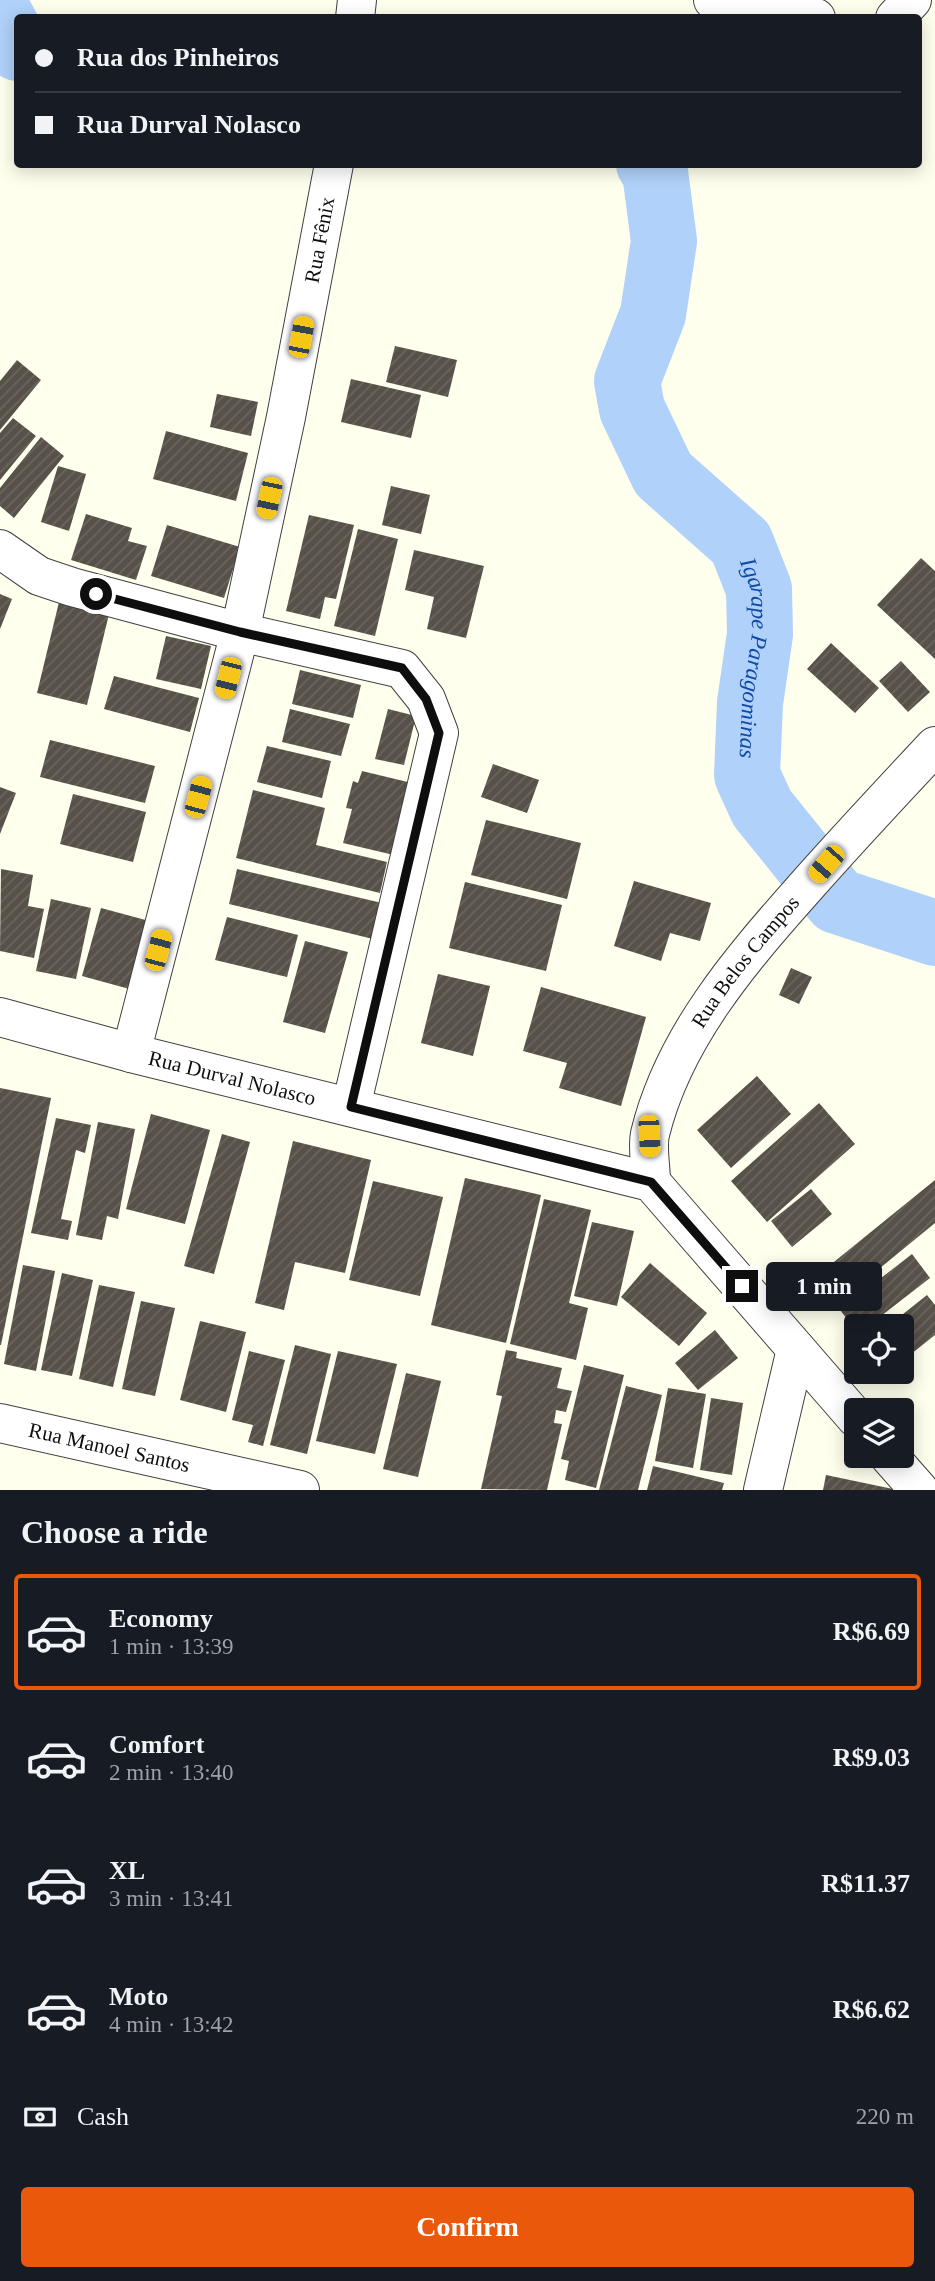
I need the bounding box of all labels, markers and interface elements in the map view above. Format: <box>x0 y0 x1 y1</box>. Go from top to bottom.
text: Rua dos Pinheiros <box>77 43 279 72</box>
text: Rua Durval Nolasco <box>77 110 301 139</box>
street label: Rua Fênix <box>300 194 340 285</box>
car <box>287 314 316 360</box>
car <box>255 475 284 521</box>
water label: Igarape Paragominas <box>735 553 773 759</box>
route start <box>80 578 112 610</box>
car <box>213 655 244 701</box>
car <box>183 774 214 820</box>
car <box>805 841 848 887</box>
street label: Rua Belos Campos <box>686 891 804 1032</box>
car <box>143 927 174 973</box>
street label: Rua Durval Nolasco <box>146 1046 318 1110</box>
car <box>638 1114 661 1158</box>
callout: 1 min <box>766 1262 882 1310</box>
route end <box>726 1270 758 1302</box>
text: 1 min <box>796 1274 852 1299</box>
map controls <box>844 1314 914 1468</box>
button: locate <box>844 1314 914 1384</box>
button: layers <box>844 1398 914 1468</box>
street label: Rua Manoel Santos <box>26 1418 192 1477</box>
text: Choose a ride <box>21 1514 208 1550</box>
icon: car <box>25 1601 88 1664</box>
text: Economy <box>109 1604 213 1633</box>
text: R$6.69 <box>833 1617 910 1646</box>
text: 1 min · 13:39 <box>109 1634 234 1659</box>
icon: car <box>25 1727 88 1790</box>
text: Comfort <box>109 1730 204 1759</box>
text: R$9.03 <box>833 1743 910 1772</box>
text: 2 min · 13:40 <box>109 1760 234 1785</box>
icon: car <box>25 1853 88 1916</box>
text: XL <box>109 1856 145 1885</box>
text: R$11.37 <box>821 1869 910 1898</box>
text: 3 min · 13:41 <box>109 1886 234 1911</box>
icon: car <box>25 1979 88 2042</box>
text: Moto <box>109 1982 168 2011</box>
text: R$6.62 <box>833 1995 910 2024</box>
text: 4 min · 13:42 <box>109 2012 234 2037</box>
icon: cash <box>21 2098 59 2136</box>
text: Cash <box>77 2102 129 2131</box>
text: 220 m <box>856 2104 914 2129</box>
button: Confirm <box>21 2187 914 2267</box>

